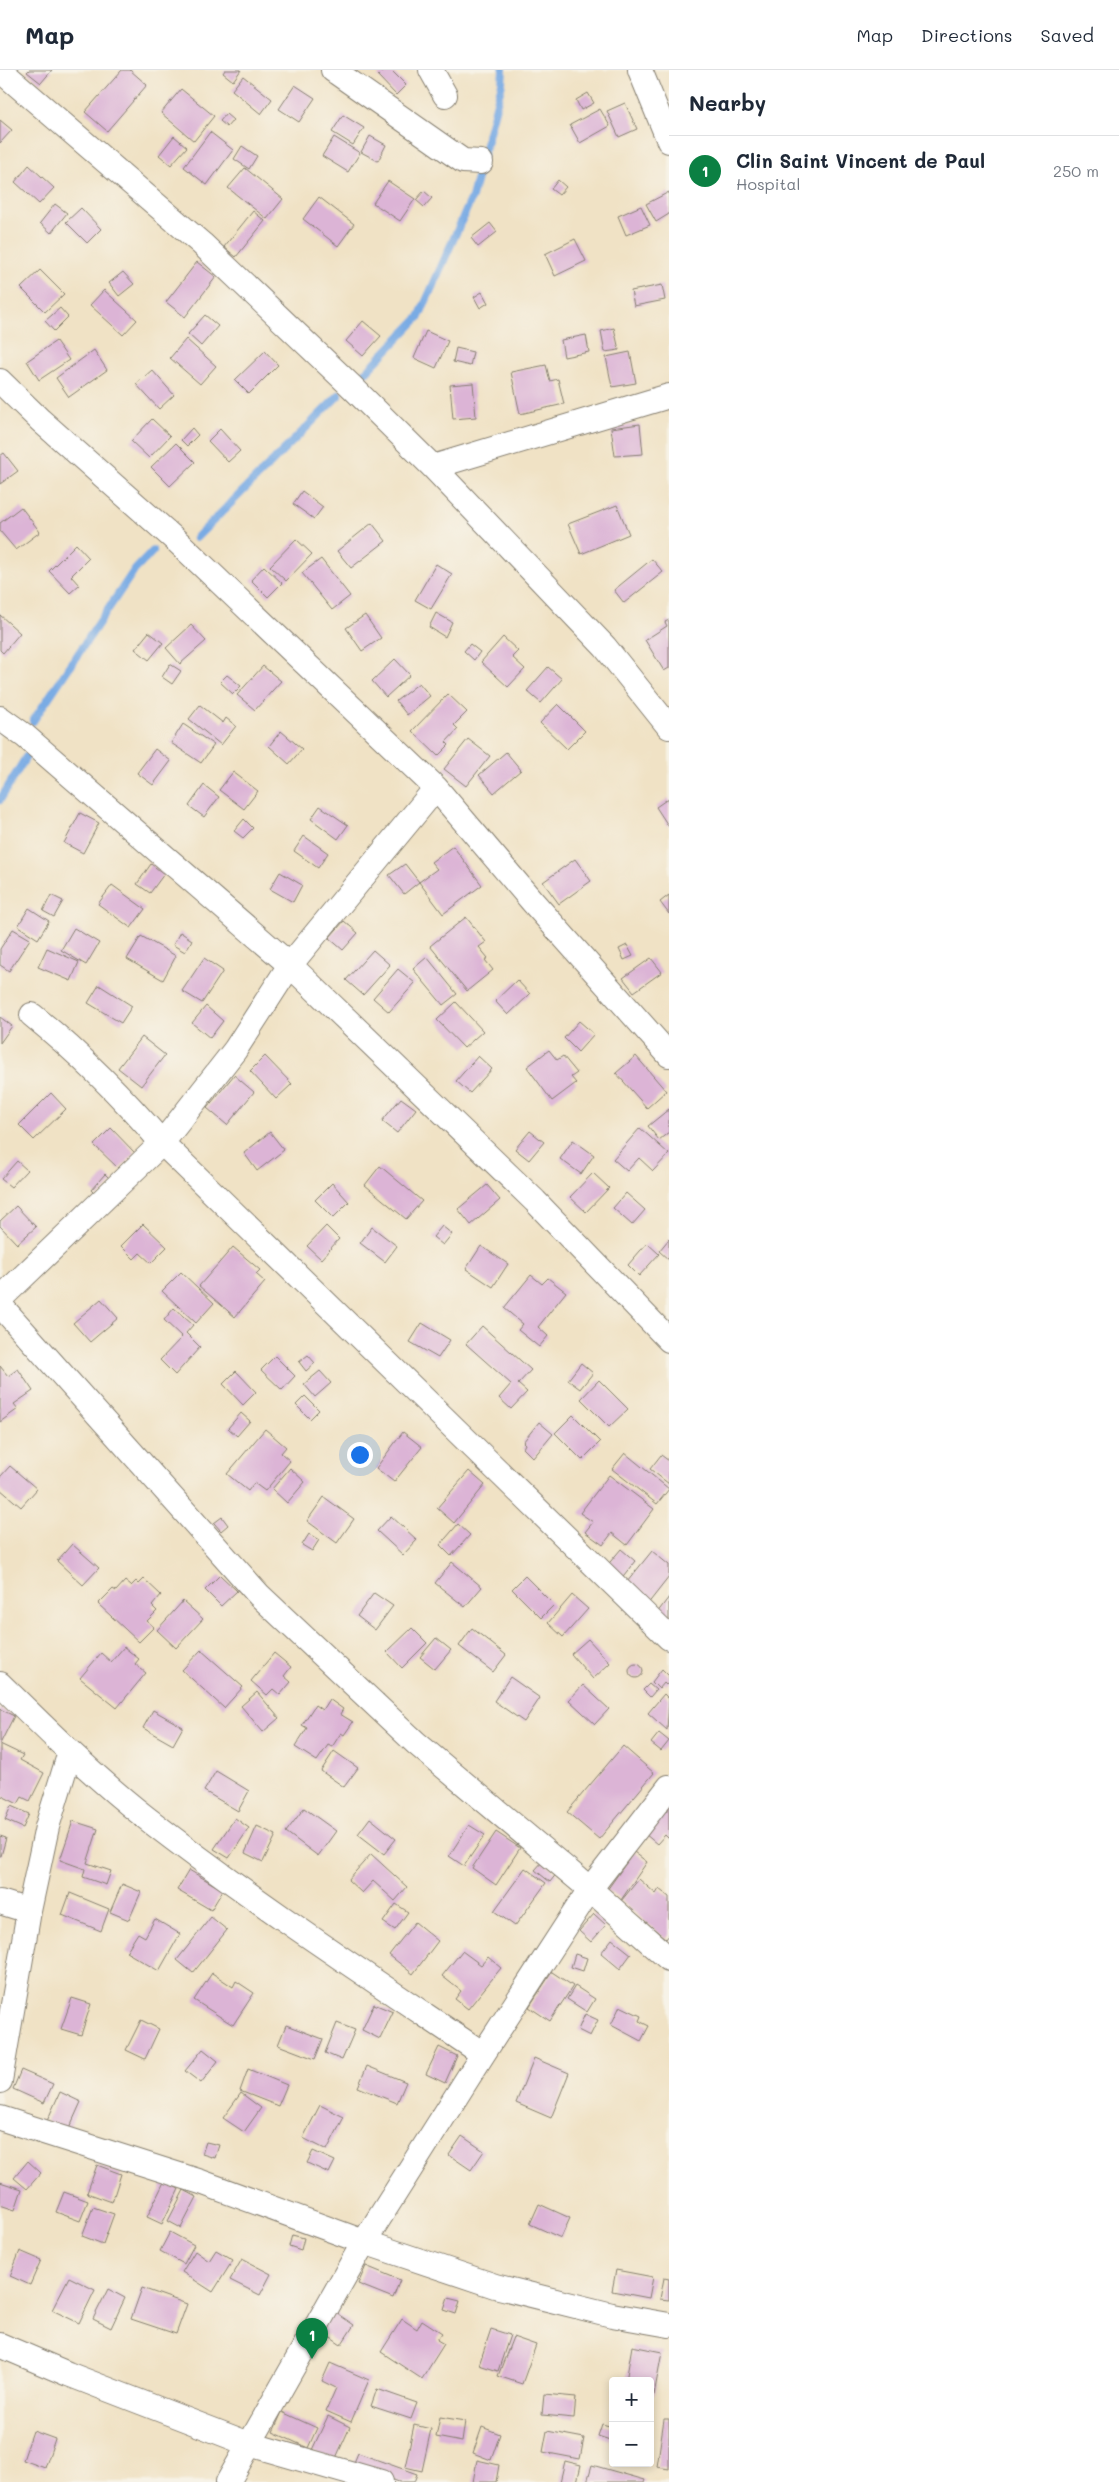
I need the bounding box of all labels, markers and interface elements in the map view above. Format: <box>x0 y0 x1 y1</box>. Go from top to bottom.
text: Map <box>25 19 74 50</box>
text: Map <box>856 23 893 47</box>
text: Directions <box>921 23 1013 47</box>
text: Saved <box>1041 23 1094 47</box>
text: Nearby <box>689 89 766 116</box>
text: Clin Saint Vincent de Paul <box>736 148 985 173</box>
text: 1 <box>701 160 709 181</box>
text: 250 m <box>1053 160 1099 181</box>
text: Hospital <box>736 173 800 194</box>
your location <box>347 1442 373 1468</box>
pin: 1 <box>296 2318 328 2359</box>
map controls <box>609 2377 654 2467</box>
button: + <box>609 2377 654 2422</box>
button: − <box>609 2422 654 2467</box>

